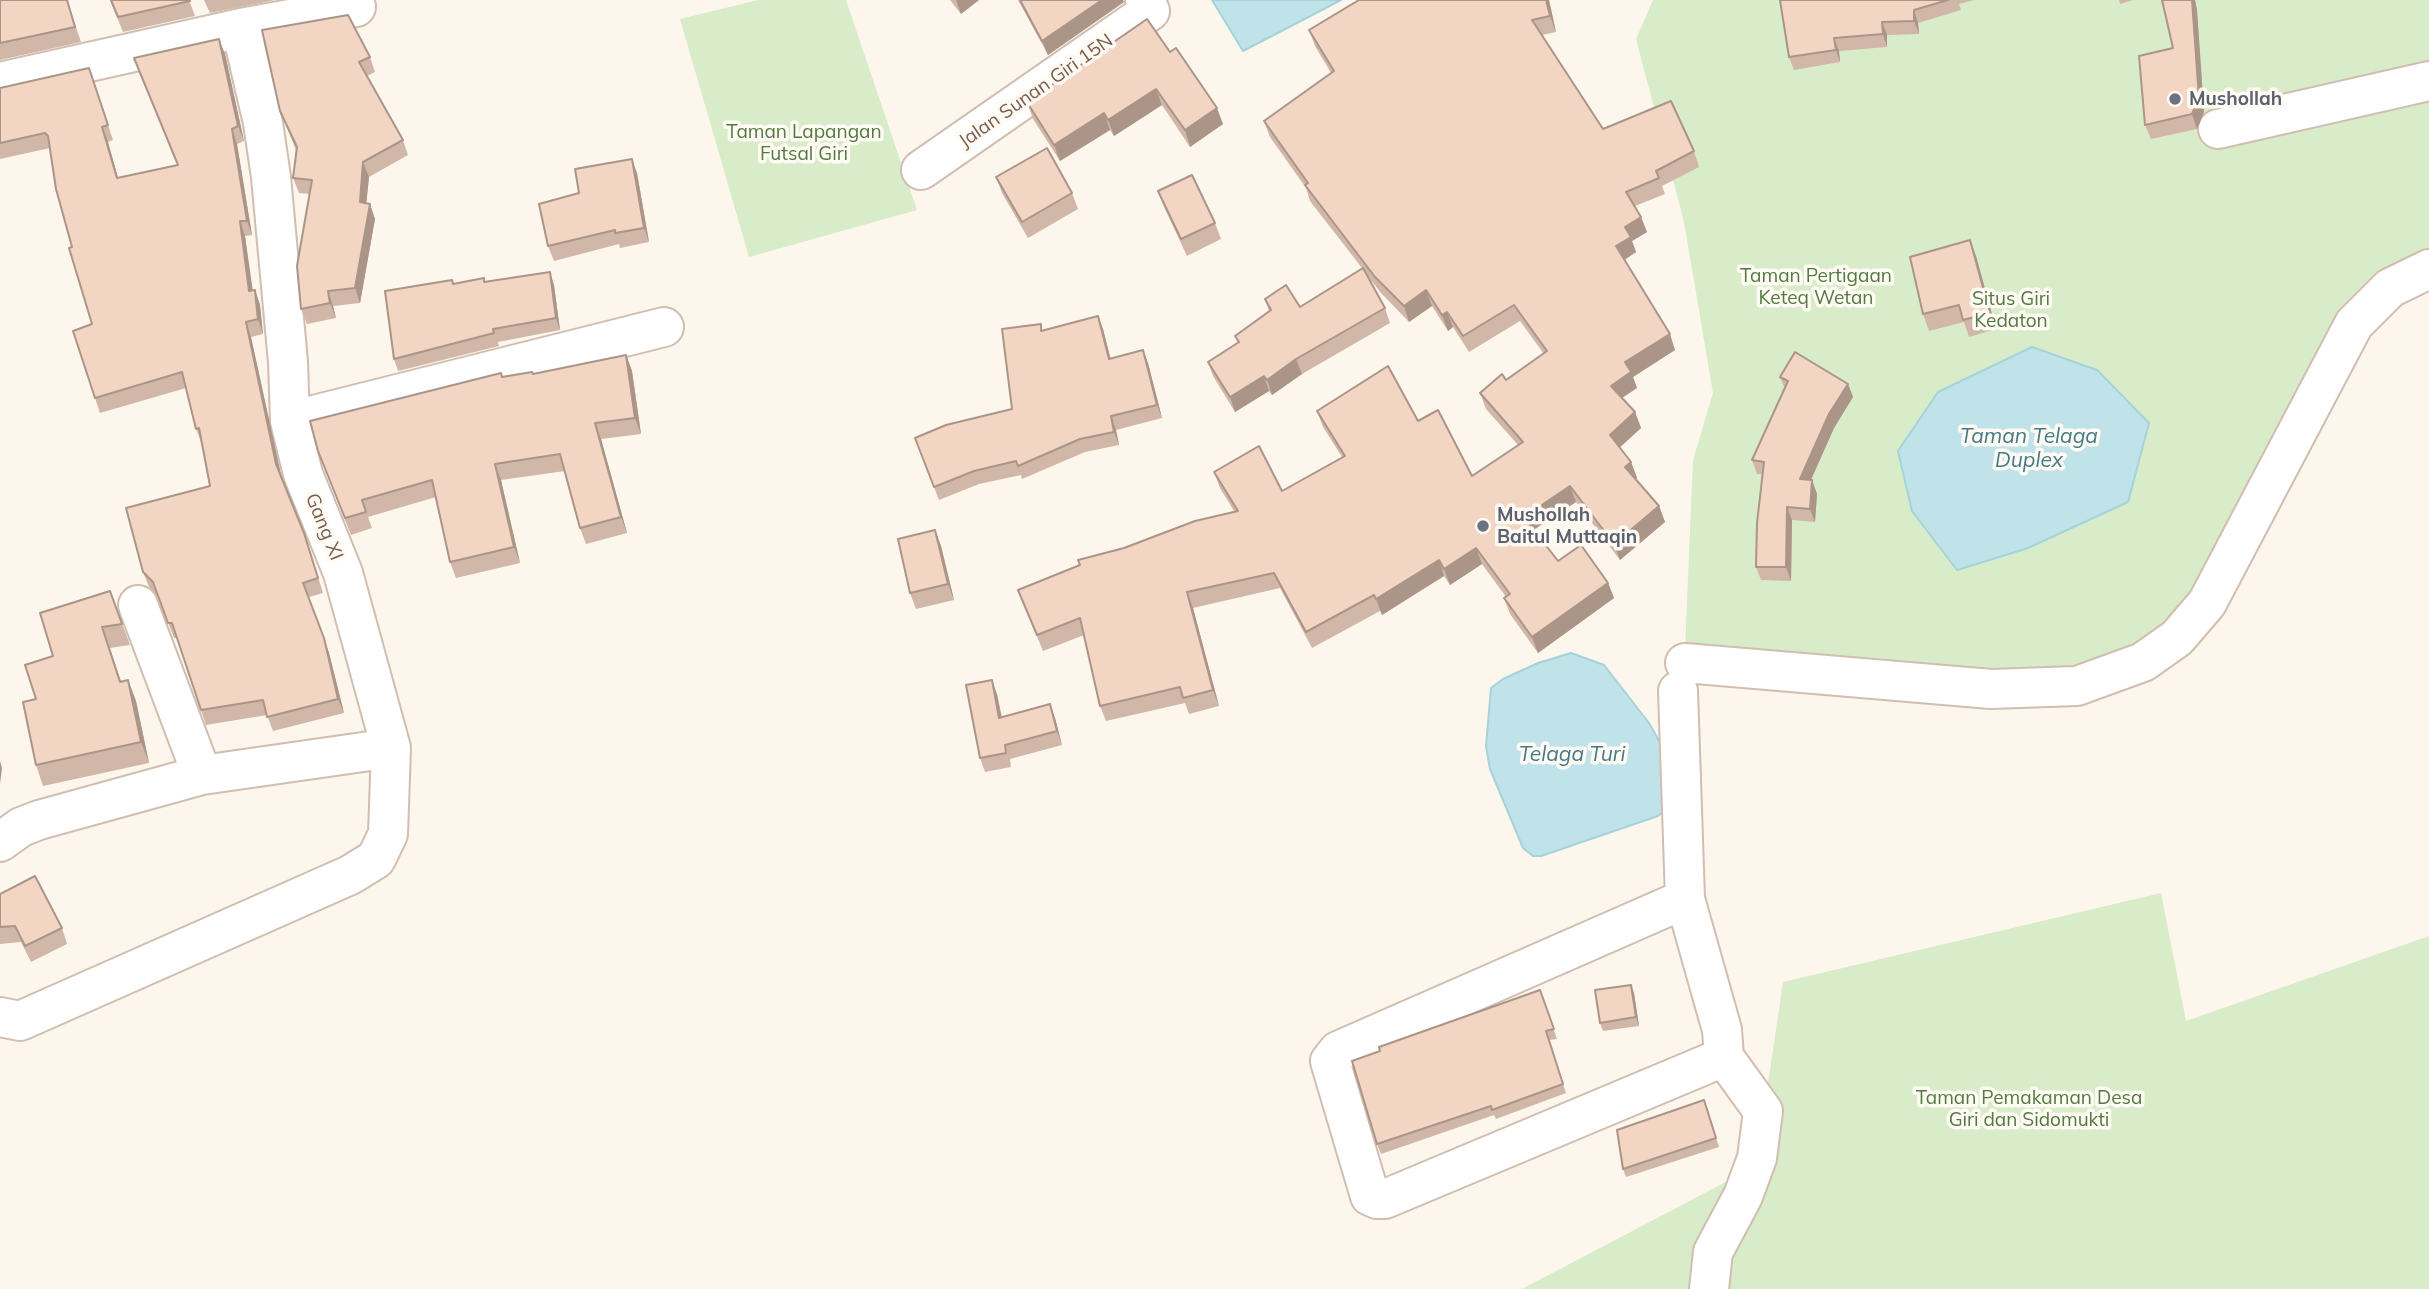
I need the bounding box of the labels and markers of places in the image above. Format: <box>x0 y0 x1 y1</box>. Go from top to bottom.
place label: Mushollah <box>2189 88 2282 110</box>
marker: Mushollah <box>2167 91 2183 107</box>
place label: Mushollah Baitul Muttaqin <box>1497 504 1637 548</box>
marker: Mushollah Baitul Muttaqin <box>1475 518 1491 534</box>

